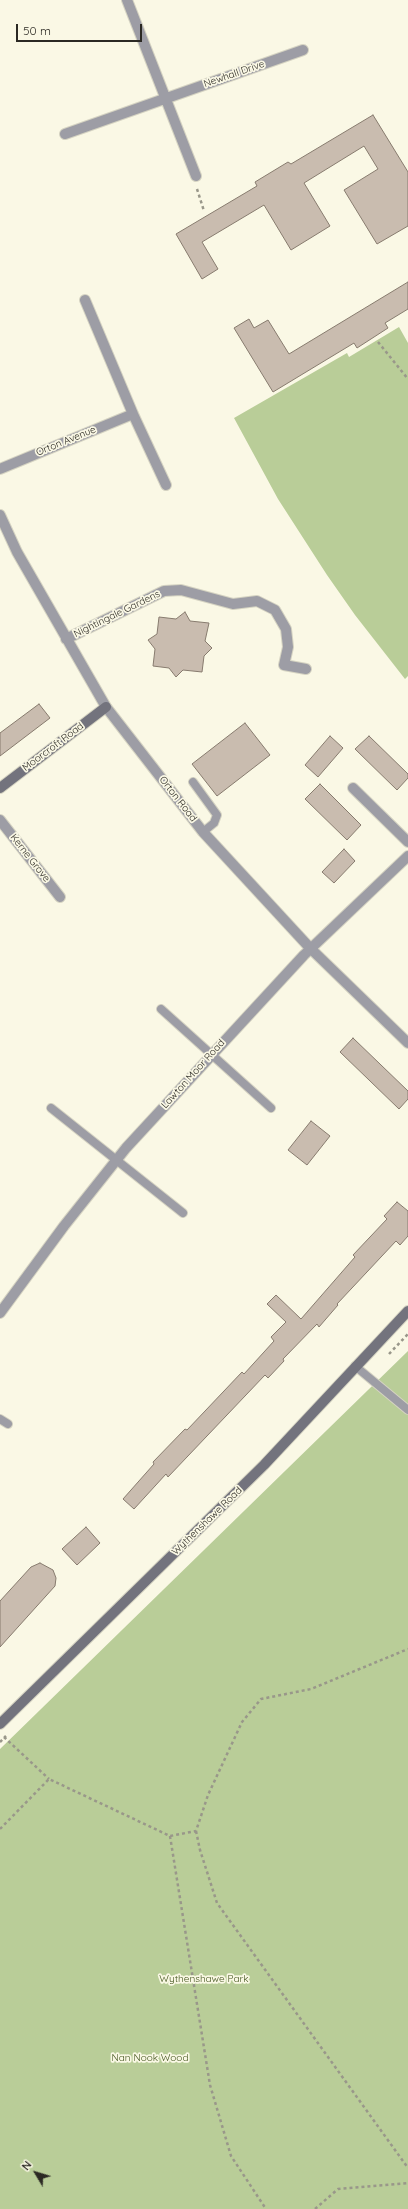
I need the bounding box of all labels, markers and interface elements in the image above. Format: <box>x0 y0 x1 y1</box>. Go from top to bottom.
scale bar <box>18 16 144 42</box>
text: 50 m <box>23 23 51 38</box>
street label: Newhall Drive <box>202 58 266 90</box>
street label: Orton Avenue <box>34 424 98 458</box>
street label: Nightingale Gardens <box>72 588 162 640</box>
street label: Moorcroft Road <box>20 720 86 774</box>
street label: Orton Road <box>157 774 199 824</box>
street label: Kerne Grove <box>8 832 52 884</box>
street label: Lawton Moor Road <box>159 1037 227 1111</box>
street label: Wythenshawe Road <box>169 1484 245 1558</box>
park label: Wythenshawe Park <box>159 1973 249 1985</box>
park label: Nan Nook Wood <box>112 2052 188 2064</box>
north arrow <box>16 2153 56 2193</box>
text: N <box>19 2158 35 2173</box>

